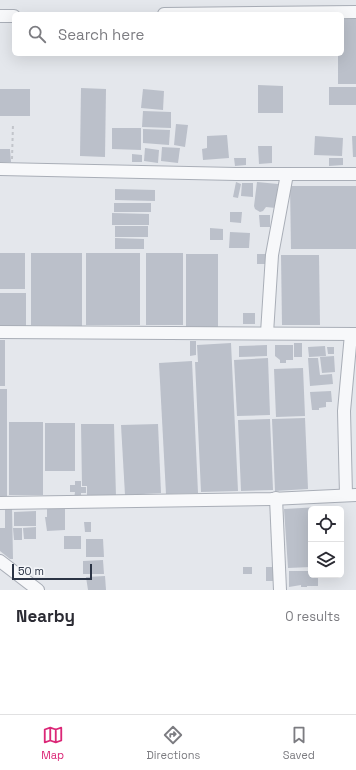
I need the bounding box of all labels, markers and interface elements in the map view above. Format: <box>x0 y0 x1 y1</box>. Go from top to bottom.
search box <box>12 12 344 56</box>
icon: search <box>26 23 48 45</box>
text: Search here <box>58 25 144 44</box>
map controls <box>308 506 344 578</box>
button: locate <box>308 506 344 542</box>
button: layers <box>308 542 344 578</box>
scale bar <box>12 562 92 581</box>
text: 50 m <box>18 564 44 578</box>
text: Nearby <box>16 605 75 627</box>
text: 0 results <box>285 608 340 625</box>
tab: Map <box>41 724 64 762</box>
tab: Directions <box>146 724 200 762</box>
tab: Saved <box>283 724 315 762</box>

